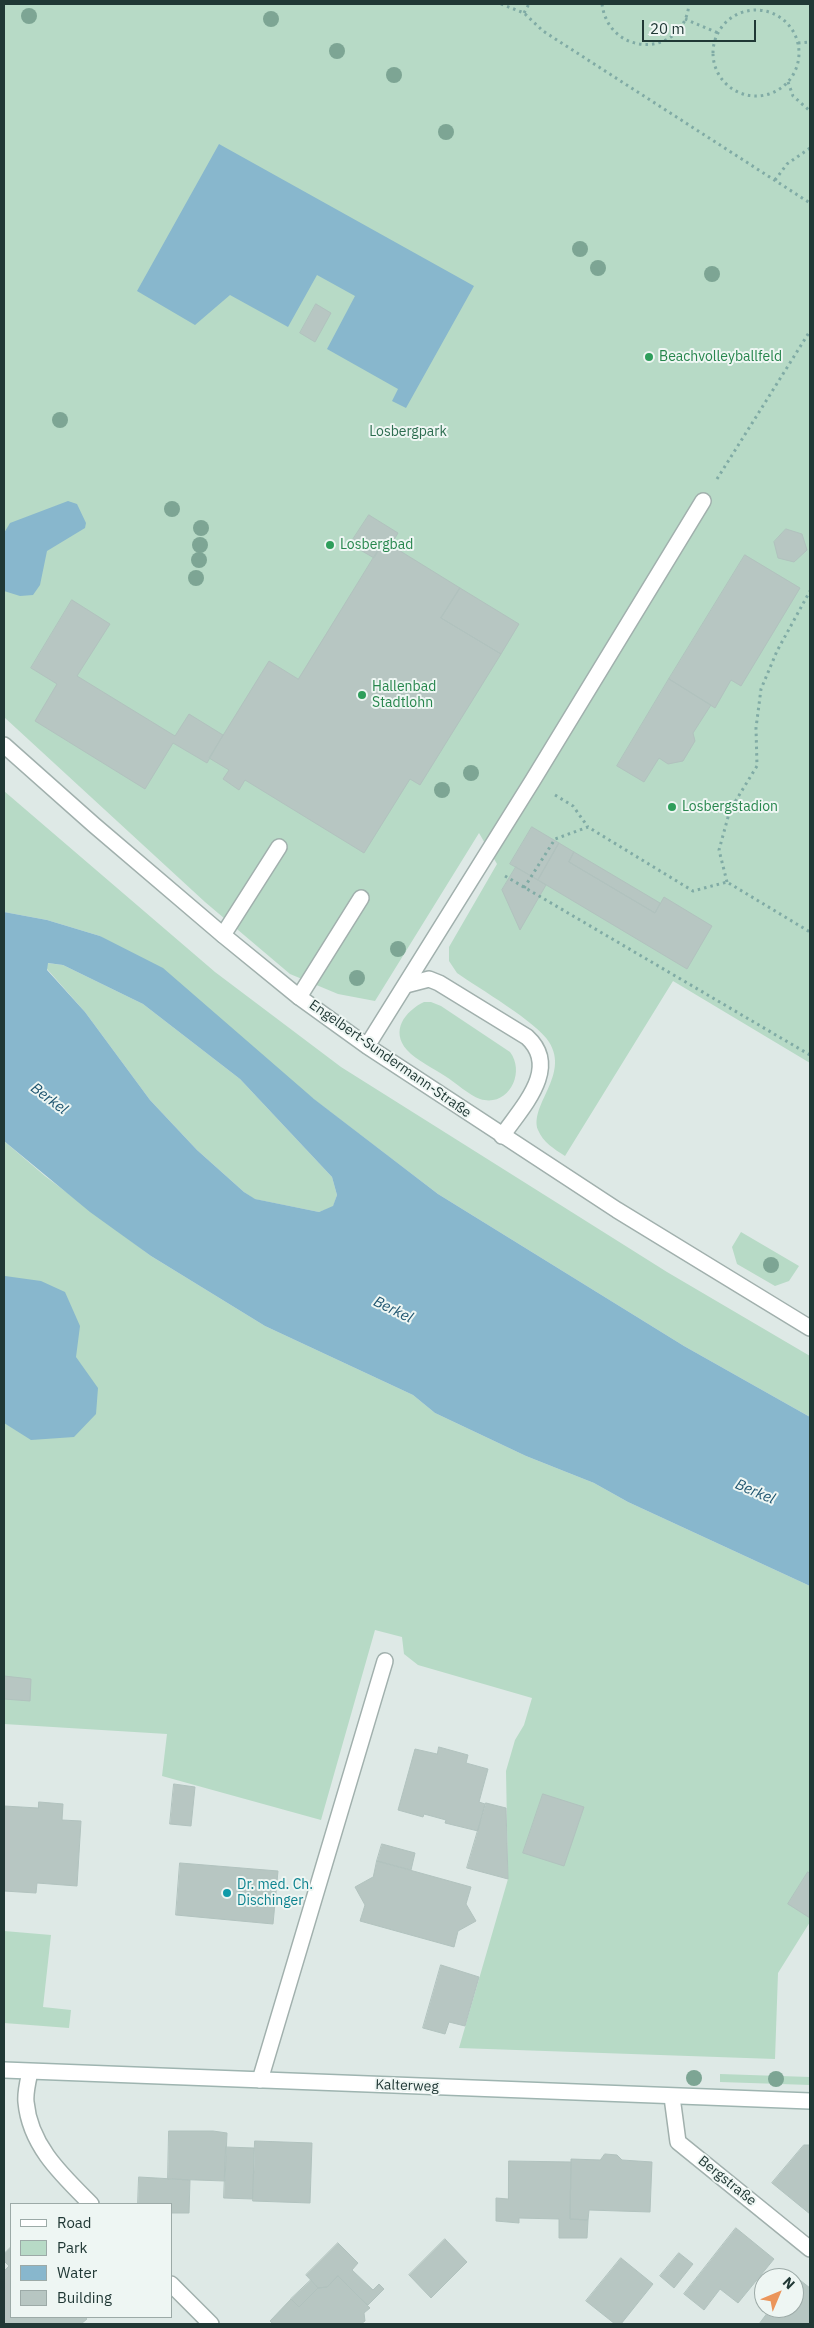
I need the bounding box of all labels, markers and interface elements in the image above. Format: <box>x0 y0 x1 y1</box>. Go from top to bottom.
scale bar <box>644 10 758 42</box>
text: 20 m <box>650 19 685 38</box>
place label: Beachvolleyballfeld <box>659 349 782 365</box>
marker: Beachvolleyballfeld <box>643 351 655 363</box>
park label: Losbergpark <box>369 424 447 440</box>
place label: Losbergbad <box>340 537 413 553</box>
marker: Losbergbad <box>324 539 336 551</box>
place label: Hallenbad Stadtlohn <box>372 679 436 712</box>
marker: Hallenbad Stadtlohn <box>356 689 368 701</box>
place label: Losbergstadion <box>682 799 778 815</box>
marker: Losbergstadion <box>666 801 678 813</box>
street label: Engelbert-Sundermann-Straße <box>306 996 474 1122</box>
water label: Berkel <box>27 1079 71 1119</box>
water label: Berkel <box>370 1293 416 1327</box>
water label: Berkel <box>732 1476 778 1508</box>
place label: Dr. med. Ch. Dischinger <box>237 1877 313 1910</box>
marker: Dr. med. Ch. Dischinger <box>221 1887 233 1899</box>
street label: Kalterweg <box>375 2076 439 2096</box>
street label: Bergstraße <box>695 2152 759 2210</box>
legend <box>10 2203 172 2318</box>
text: Road <box>57 2213 92 2232</box>
text: Park <box>57 2238 87 2257</box>
text: Water <box>57 2263 97 2282</box>
north arrow <box>754 2268 804 2318</box>
text: N <box>779 2273 799 2293</box>
text: Building <box>57 2288 112 2307</box>

